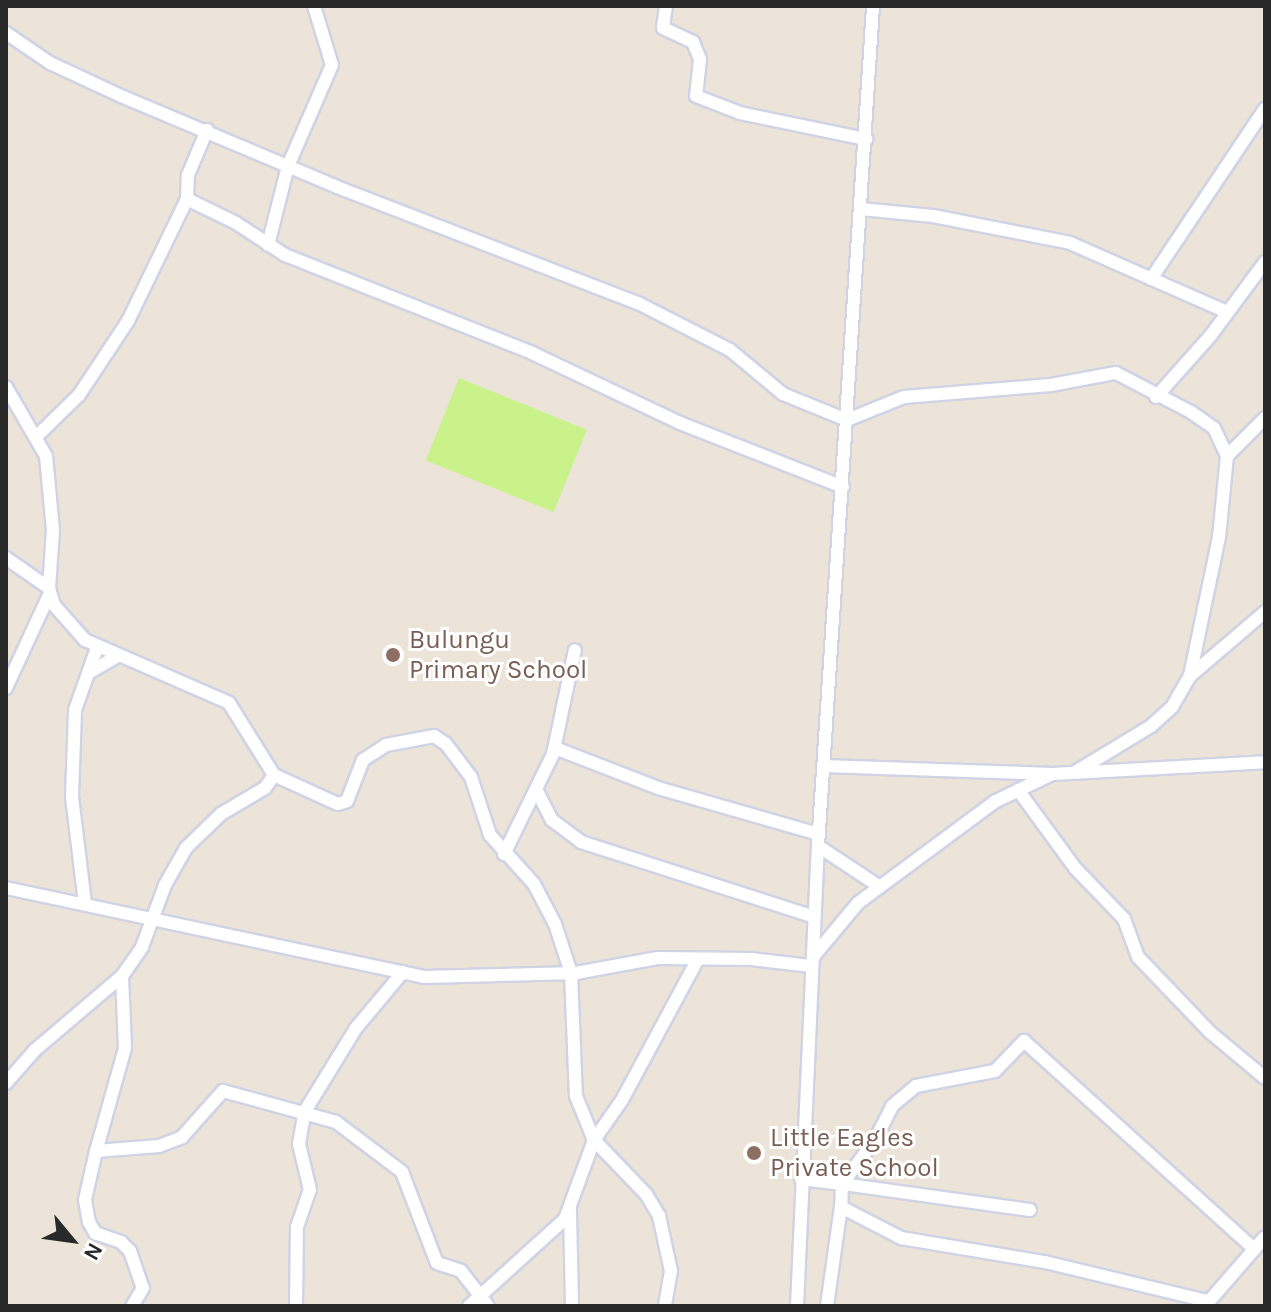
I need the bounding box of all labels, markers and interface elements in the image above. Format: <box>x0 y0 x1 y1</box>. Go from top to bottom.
place label: Bulungu Primary School <box>409 624 587 686</box>
marker: Bulungu Primary School <box>384 646 402 664</box>
place label: Little Eagles Private School <box>770 1122 939 1184</box>
marker: Little Eagles Private School <box>745 1144 763 1162</box>
north arrow <box>32 1200 112 1280</box>
text: N <box>78 1238 108 1265</box>

